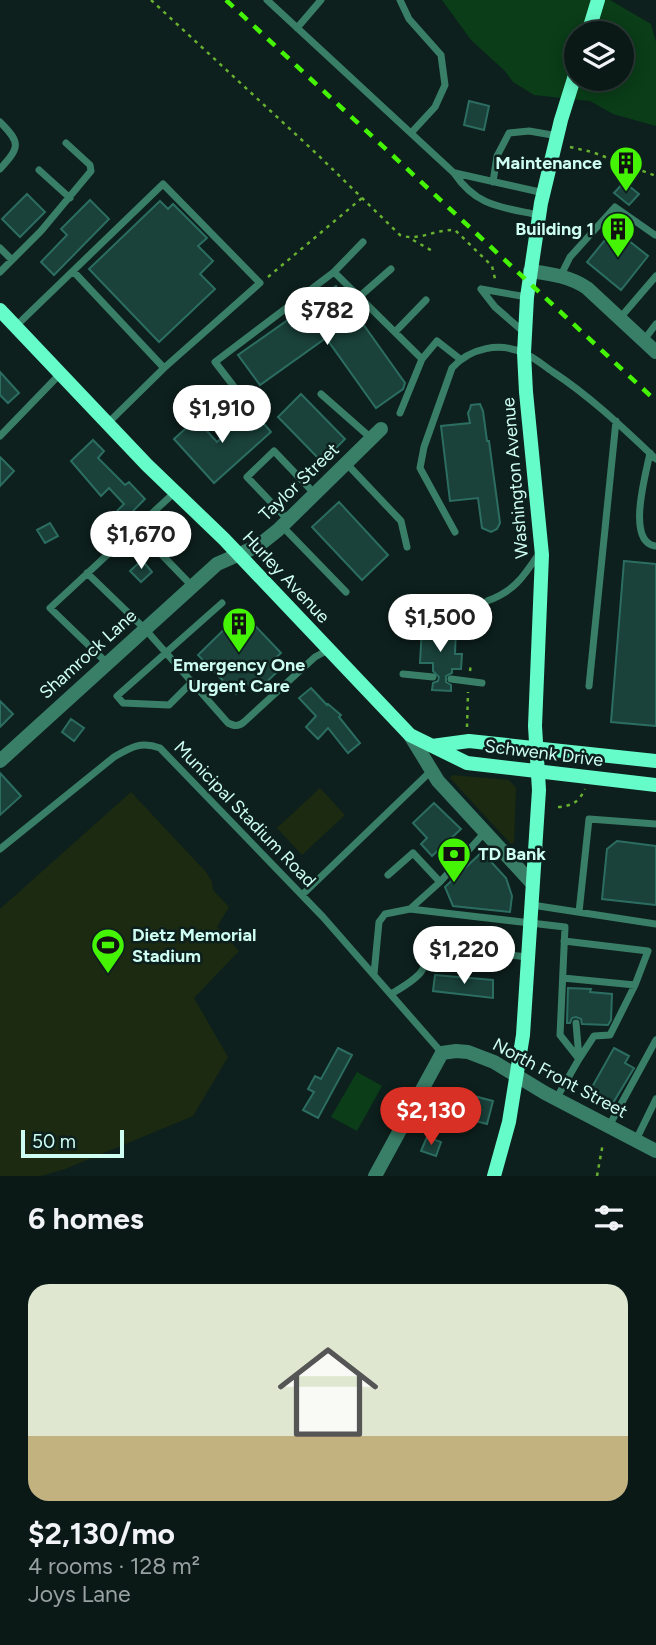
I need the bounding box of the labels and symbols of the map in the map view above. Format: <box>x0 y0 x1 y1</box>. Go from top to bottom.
building icon: Maintenance <box>607 144 645 193</box>
place label: Maintenance <box>495 152 602 174</box>
building icon: Building 1 <box>599 210 637 259</box>
place label: Building 1 <box>515 218 594 240</box>
pin: $782 <box>286 288 368 347</box>
pin: $1,910 <box>165 386 279 445</box>
street label: Washington Avenue <box>497 396 533 559</box>
street label: Taylor Street <box>254 438 344 526</box>
pin: $1,670 <box>84 512 198 571</box>
street label: Hurley Avenue <box>238 526 334 628</box>
pin: $1,500 <box>383 594 497 654</box>
street label: Shamrock Lane <box>35 604 141 703</box>
building icon: Emergency One Urgent Care <box>220 605 258 654</box>
place label: Emergency One Urgent Care <box>173 654 305 697</box>
street label: Schwenk Drive <box>483 735 605 771</box>
street label: Municipal Stadium Road <box>169 736 321 892</box>
bank icon: TD Bank <box>435 835 473 884</box>
place label: TD Bank <box>478 843 546 865</box>
place label: Dietz Memorial Stadium <box>132 924 257 967</box>
sports icon: Dietz Memorial Stadium <box>89 926 127 975</box>
pin: $1,220 <box>407 926 521 986</box>
street label: North Front Street <box>489 1033 631 1123</box>
pin: $2,130 <box>374 1088 488 1147</box>
scale bar <box>21 1127 124 1159</box>

